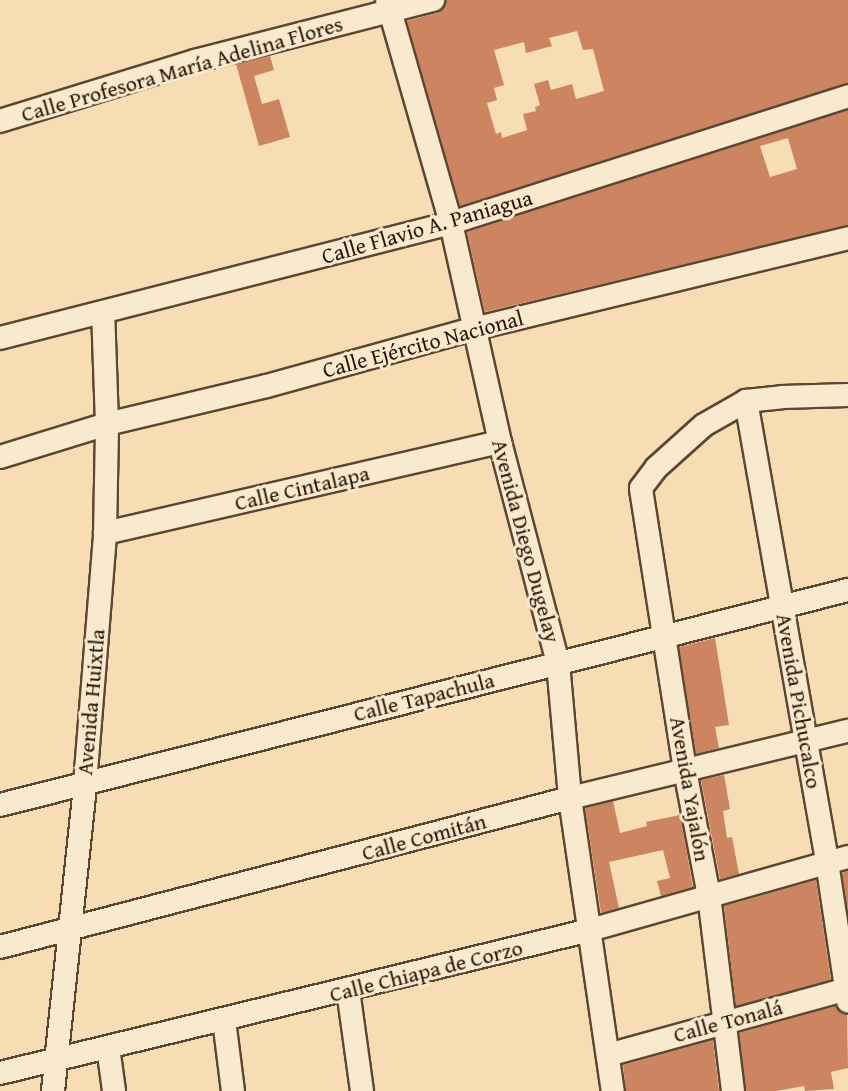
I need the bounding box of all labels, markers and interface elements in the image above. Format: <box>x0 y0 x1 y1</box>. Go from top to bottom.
street label: Calle Profesora María Adelina Flores <box>18 10 346 128</box>
street label: Calle Flavio A. Paniagua <box>319 184 535 270</box>
street label: Calle Ejército Nacional <box>320 305 526 383</box>
street label: Avenida Diego Dugelay <box>486 436 566 646</box>
street label: Calle Cintalapa <box>232 460 372 516</box>
street label: Avenida Pichucalco <box>771 611 827 791</box>
street label: Avenida Huixtla <box>71 628 111 776</box>
street label: Calle Tapachula <box>351 667 497 727</box>
street label: Avenida Yajalón <box>664 714 716 864</box>
street label: Calle Comitán <box>359 808 489 866</box>
street label: Calle Chiapa de Corzo <box>327 934 525 1008</box>
street label: Calle Tonalá <box>671 994 785 1048</box>

